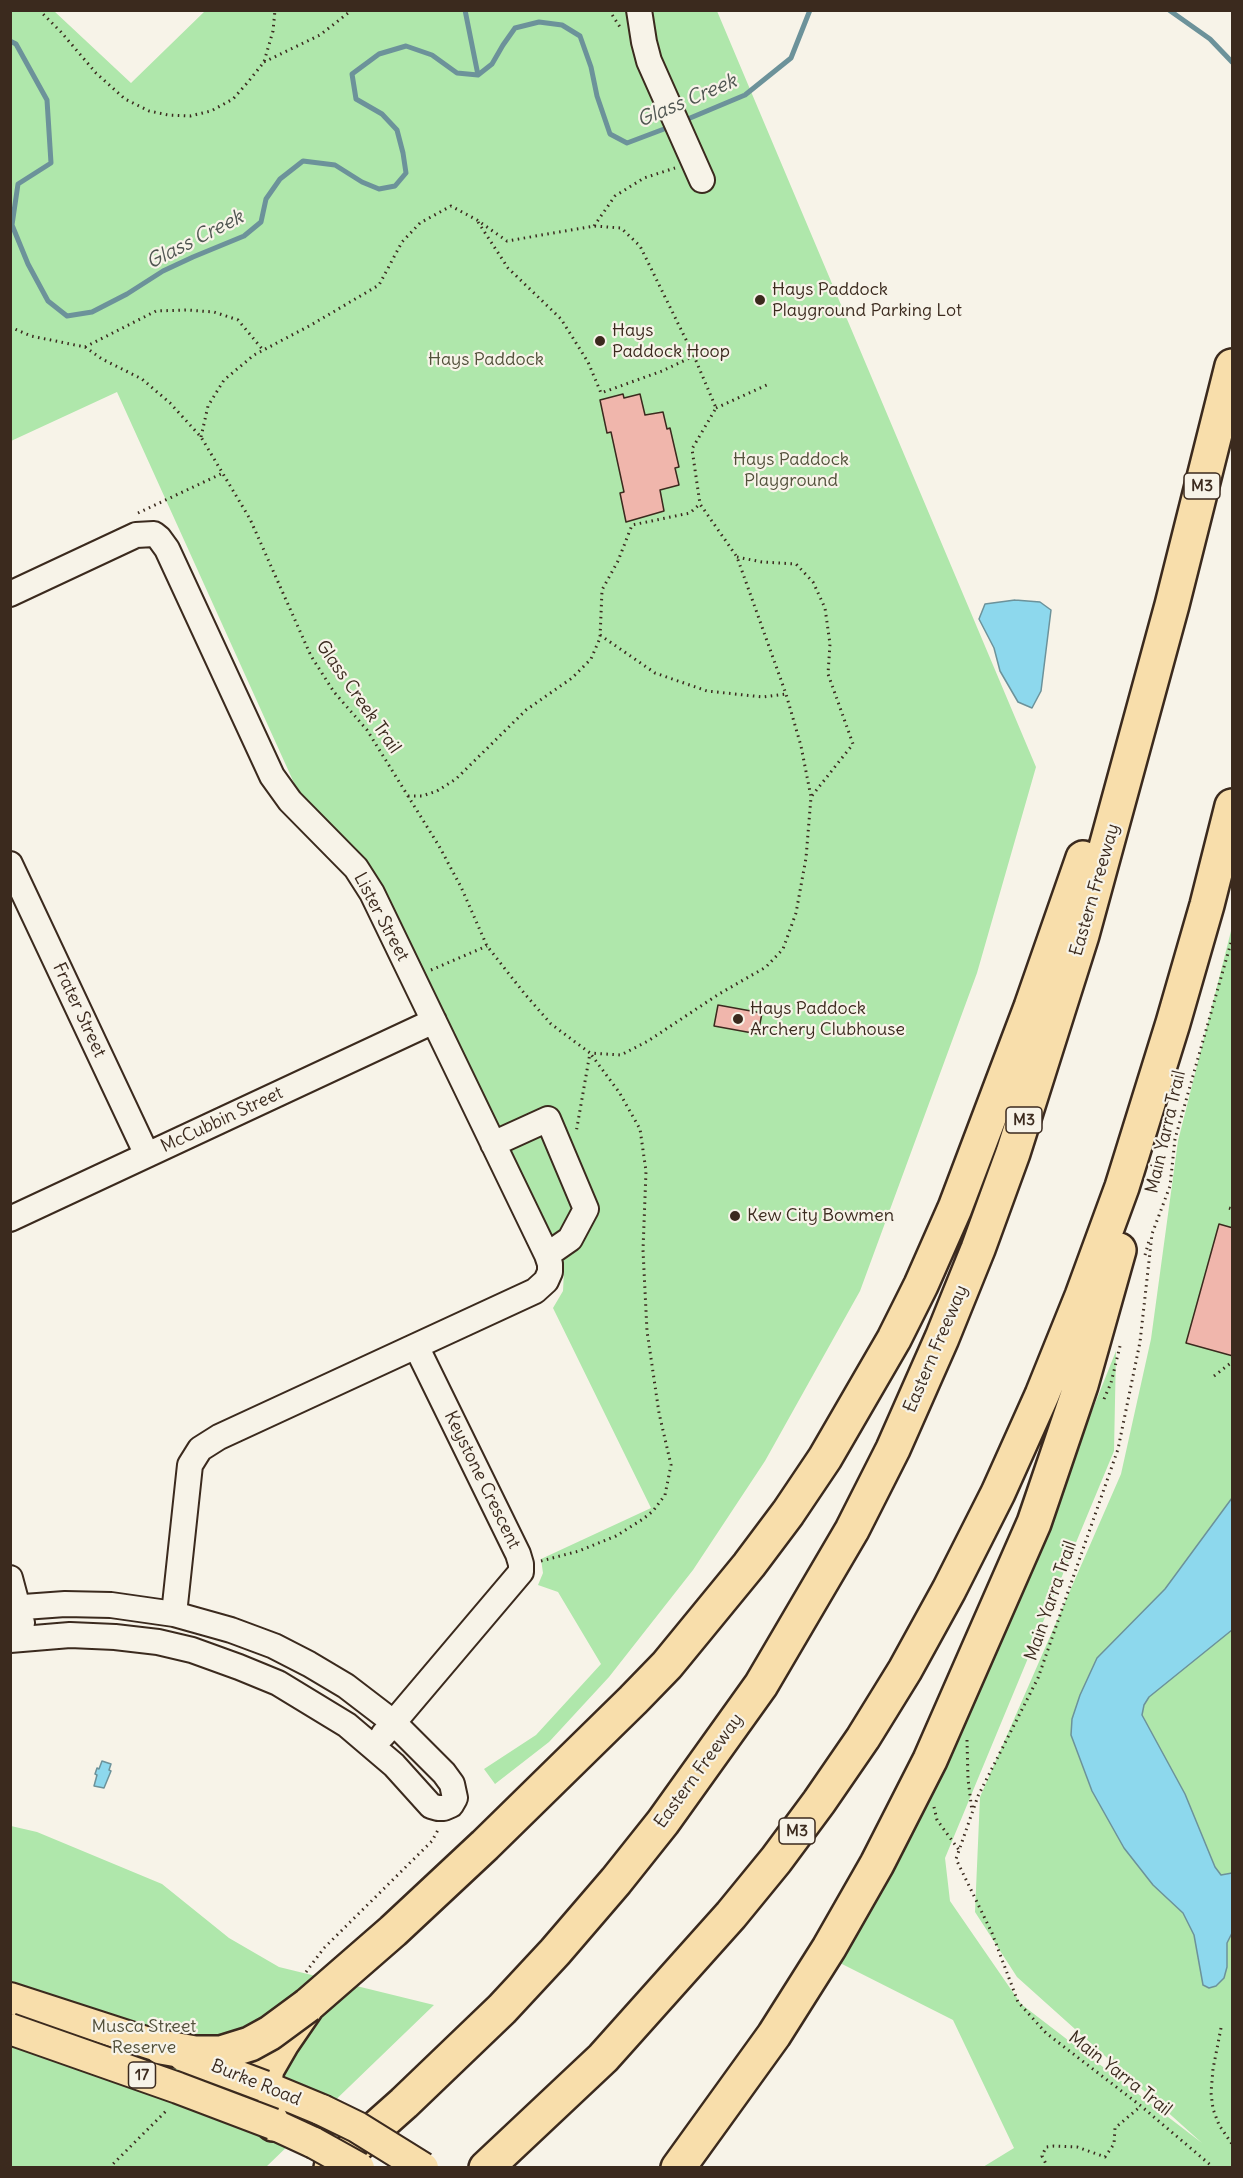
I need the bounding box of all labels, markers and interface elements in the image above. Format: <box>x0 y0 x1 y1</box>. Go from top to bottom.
water label: Glass Creek <box>634 69 740 133</box>
water label: Glass Creek <box>142 205 248 275</box>
place label: Hays Paddock Playground Parking Lot <box>772 279 962 322</box>
marker: Hays Paddock Playground Parking Lot <box>753 293 767 307</box>
place label: Hays Paddock Hoop <box>612 320 730 362</box>
marker: Hays Paddock Hoop <box>593 334 607 348</box>
park label: Hays Paddock <box>428 349 544 371</box>
park label: Hays Paddock Playground <box>733 449 849 492</box>
road number: M3 <box>1184 473 1220 499</box>
street label: Glass Creek Trail <box>311 636 405 758</box>
street label: Eastern Freeway <box>1066 821 1124 959</box>
street label: Lister Street <box>349 869 413 965</box>
street label: Frater Street <box>48 959 110 1061</box>
place label: Hays Paddock Archery Clubhouse <box>750 998 905 1040</box>
marker: Hays Paddock Archery Clubhouse <box>731 1012 745 1026</box>
street label: Main Yarra Trail <box>1141 1069 1191 1195</box>
street label: McCubbin Street <box>158 1082 286 1158</box>
road number: M3 <box>1006 1107 1042 1133</box>
place label: Kew City Bowmen <box>747 1205 894 1227</box>
marker: Kew City Bowmen <box>728 1209 742 1223</box>
street label: Eastern Freeway <box>899 1282 973 1416</box>
street label: Keystone Crescent <box>439 1408 525 1552</box>
street label: Main Yarra Trail <box>1020 1538 1082 1664</box>
street label: Eastern Freeway <box>650 1709 748 1833</box>
road number: M3 <box>779 1818 815 1844</box>
park label: Musca Street Reserve <box>92 2016 196 2058</box>
street label: Main Yarra Trail <box>1064 2027 1176 2121</box>
street label: Burke Road <box>208 2055 304 2111</box>
road number: 17 <box>128 2062 156 2088</box>

